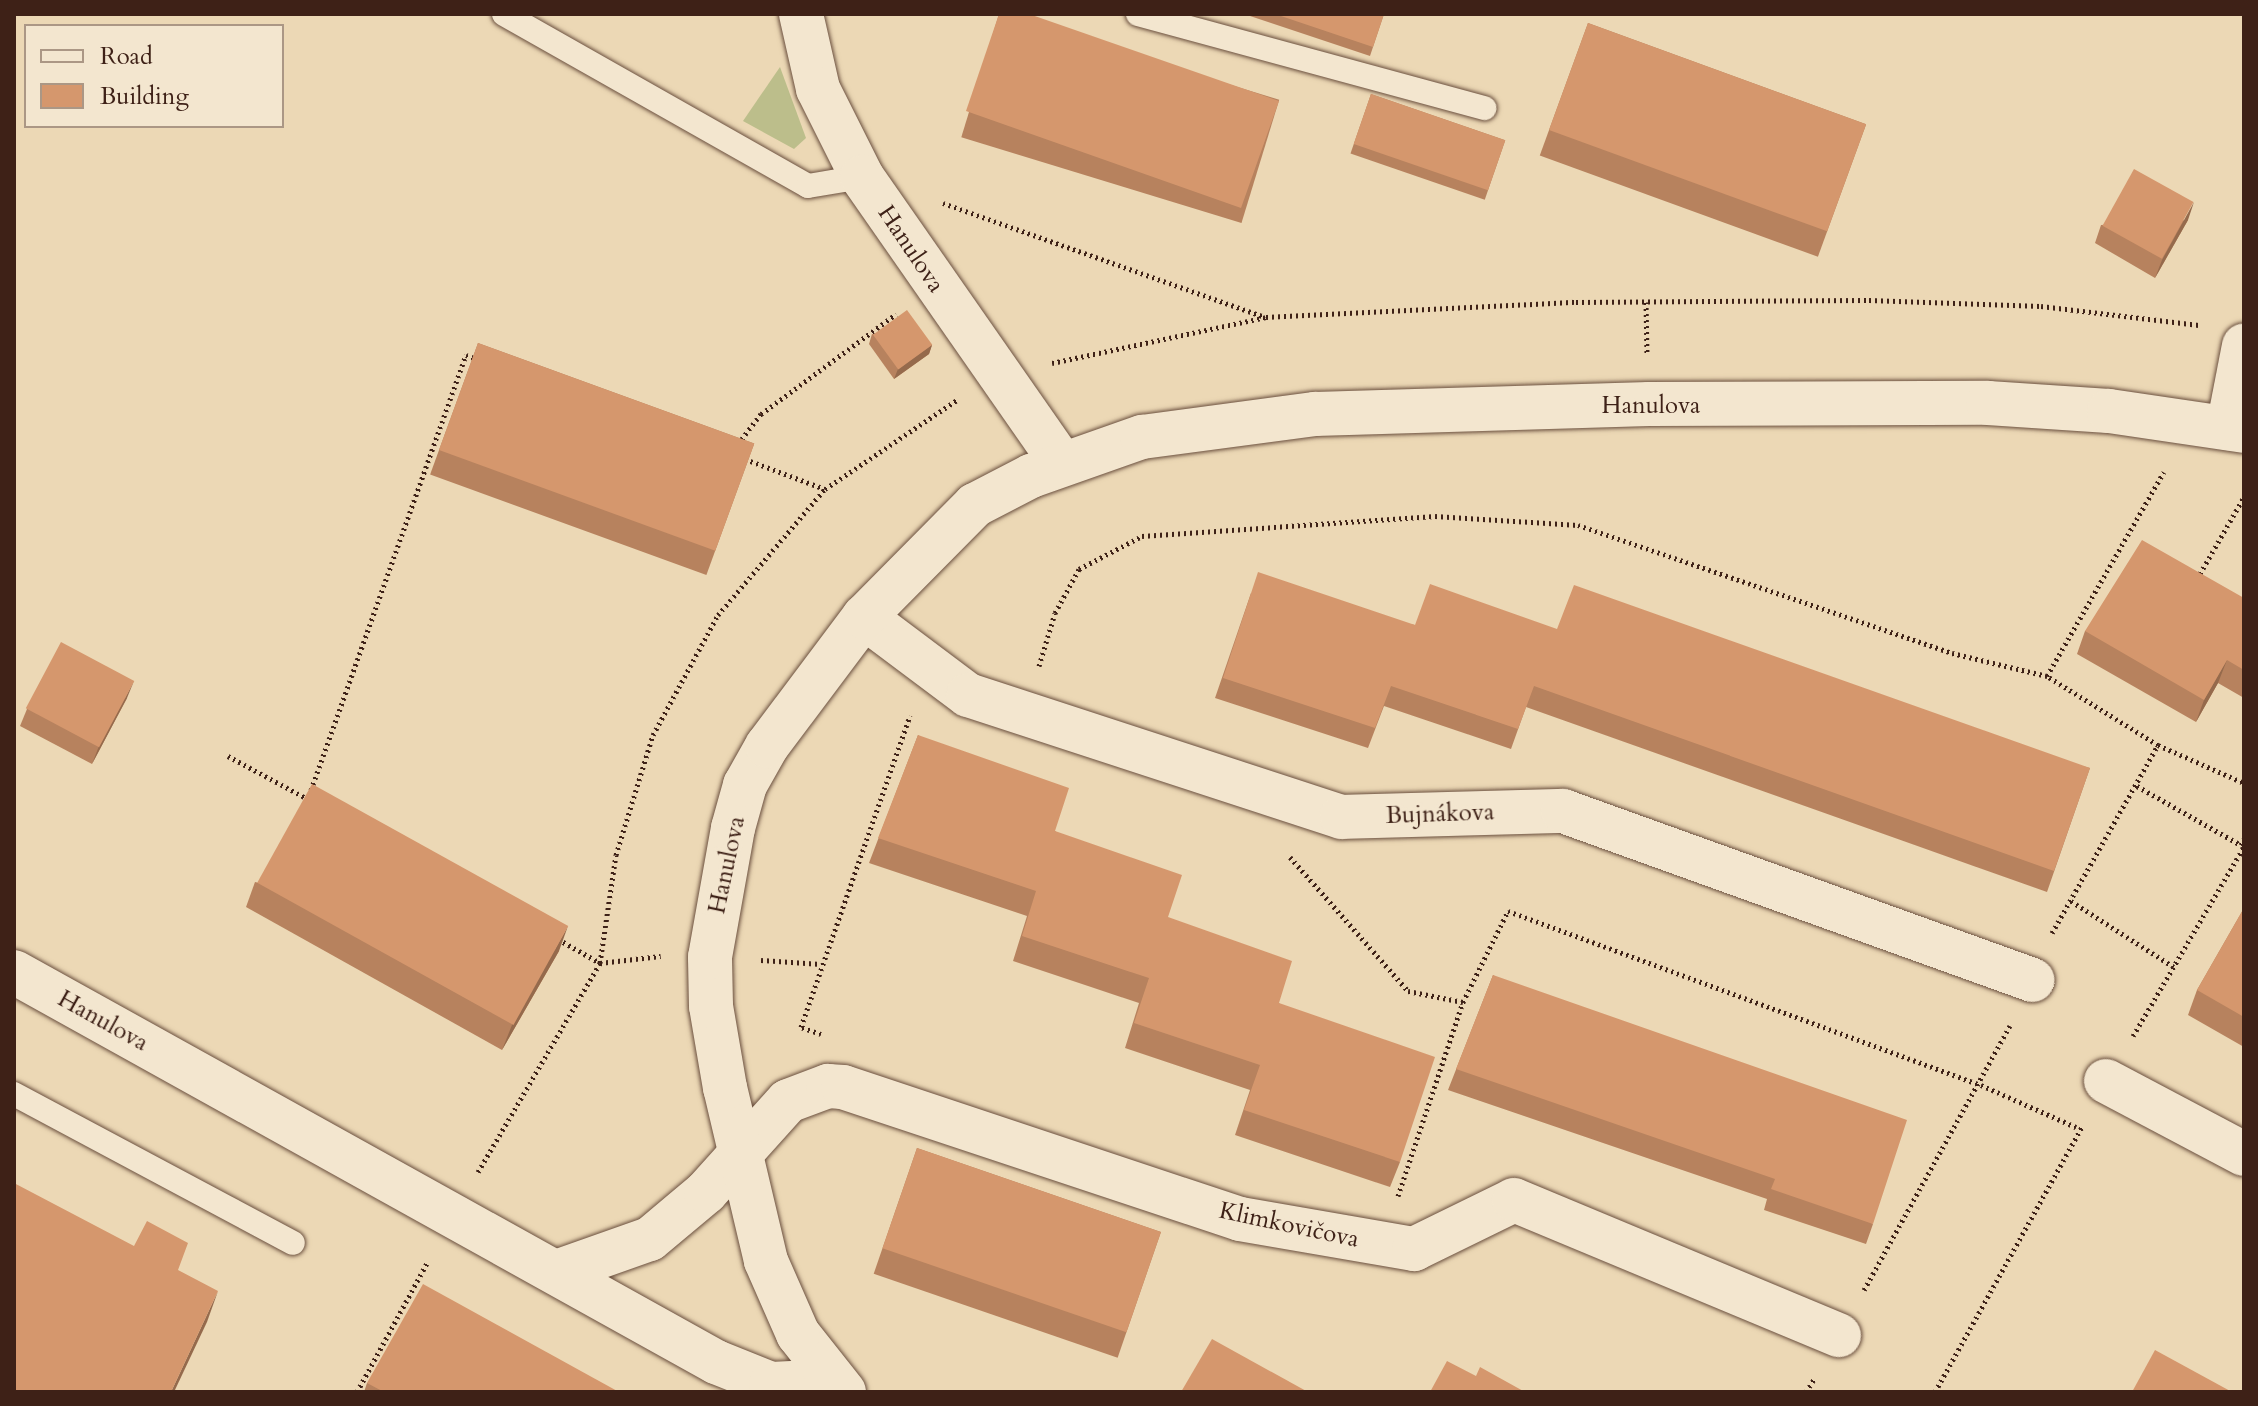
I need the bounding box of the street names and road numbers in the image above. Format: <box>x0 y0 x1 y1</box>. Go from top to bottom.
street label: Hanulova <box>871 200 951 298</box>
street label: Hanulova <box>1602 392 1700 420</box>
street label: Bujnákova <box>1385 798 1495 830</box>
street label: Hanulova <box>703 814 751 916</box>
street label: Hanulova <box>53 984 153 1058</box>
street label: Klimkovičova <box>1216 1196 1362 1254</box>

